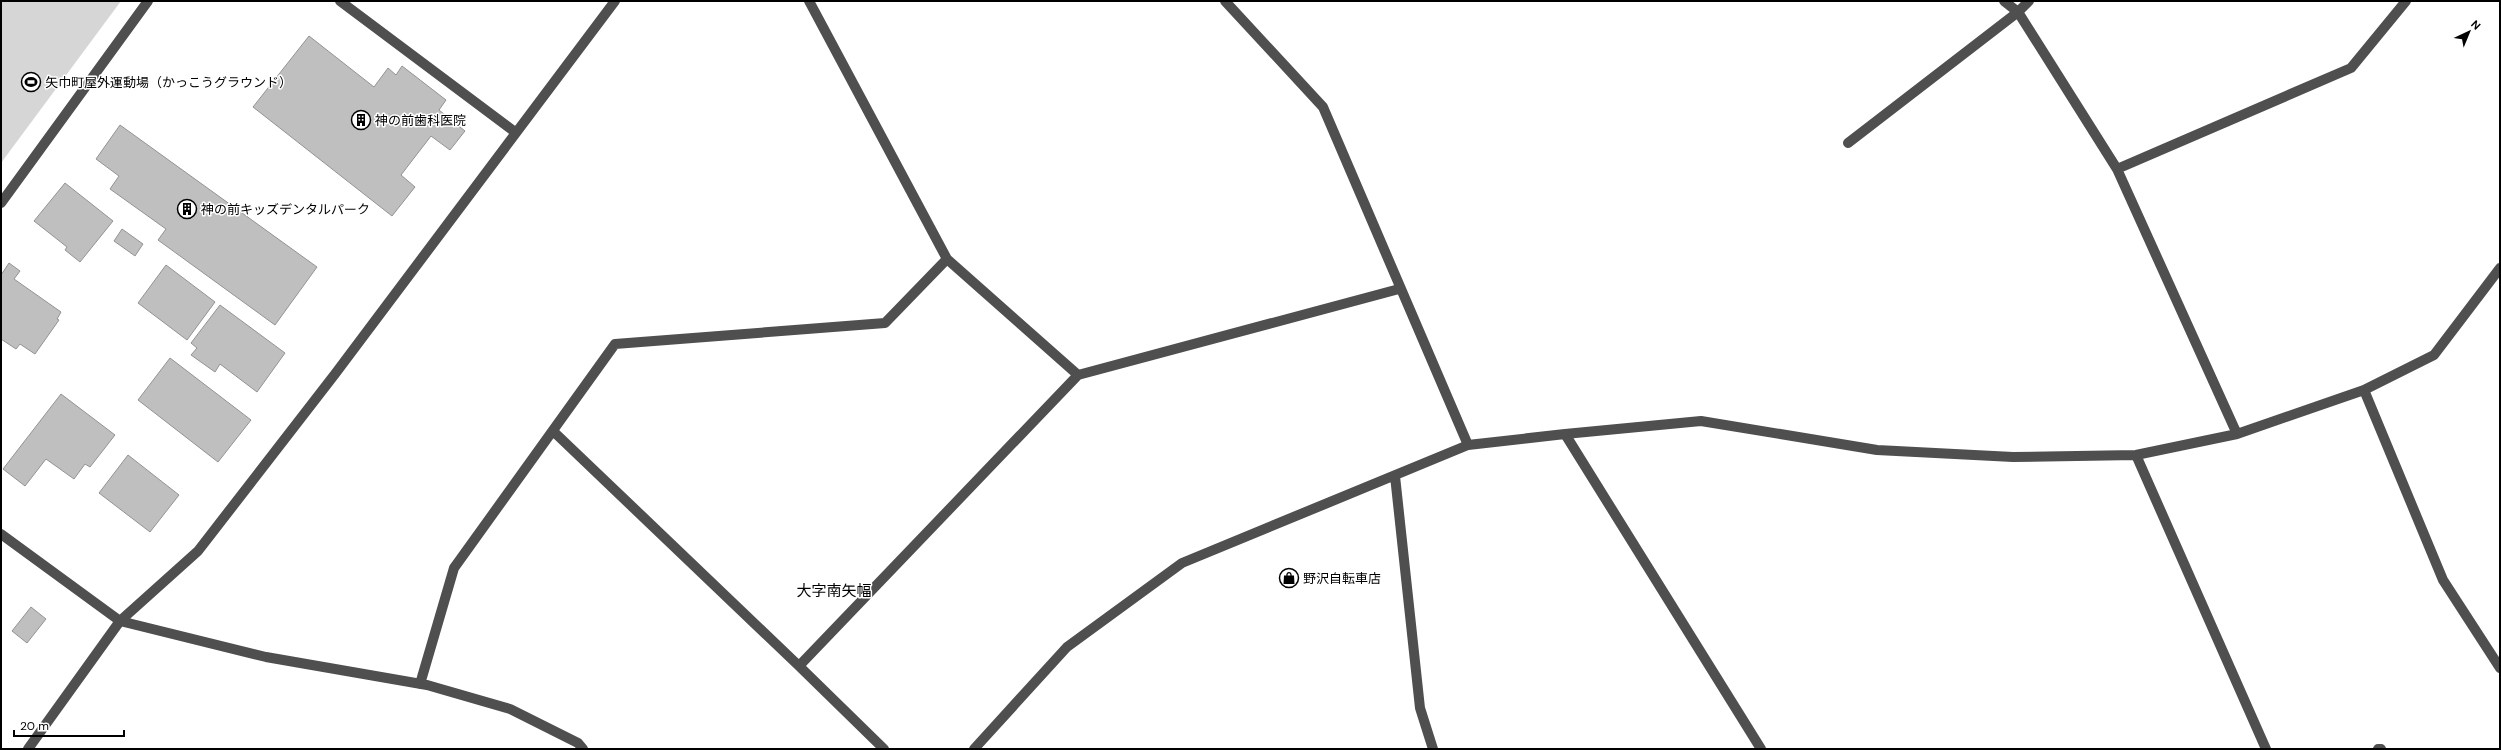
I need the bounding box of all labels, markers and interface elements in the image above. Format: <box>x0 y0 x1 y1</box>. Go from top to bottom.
north arrow <box>2449 12 2489 52</box>
text: N <box>2468 17 2484 33</box>
sports icon: 矢巾町屋外運動場（かっこうグラウンド） <box>20 71 42 93</box>
place label: 矢巾町屋外運動場（かっこうグラウンド） <box>45 74 292 91</box>
building icon: 神の前歯科医院 <box>350 109 372 131</box>
place label: 神の前歯科医院 <box>375 112 466 129</box>
building icon: 神の前キッズデンタルパーク <box>176 198 198 220</box>
place label: 神の前キッズデンタルパーク <box>201 201 370 218</box>
shop icon: 野沢自転車店 <box>1278 567 1300 589</box>
place label: 野沢自転車店 <box>1303 570 1381 587</box>
district label: 大字南矢幅 <box>796 581 872 601</box>
scale bar <box>14 712 124 738</box>
text: 20 m <box>20 718 49 734</box>

